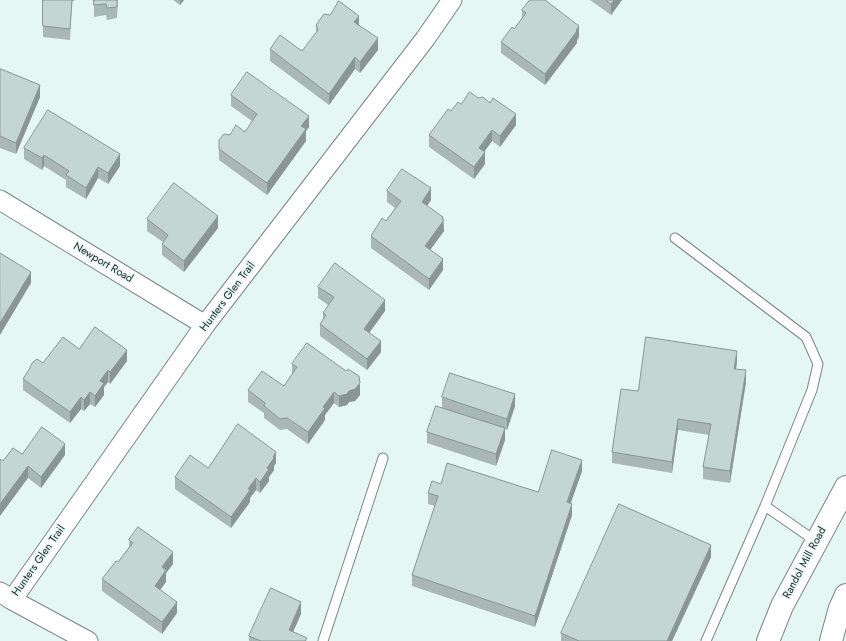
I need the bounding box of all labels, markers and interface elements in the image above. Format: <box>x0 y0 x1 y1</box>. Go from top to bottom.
street label: Newport Road <box>71 240 135 286</box>
street label: Hunters Glen Trail <box>198 260 258 334</box>
street label: Hunters Glen Trail <box>10 523 68 599</box>
street label: Randol Mill Road <box>781 525 829 601</box>

